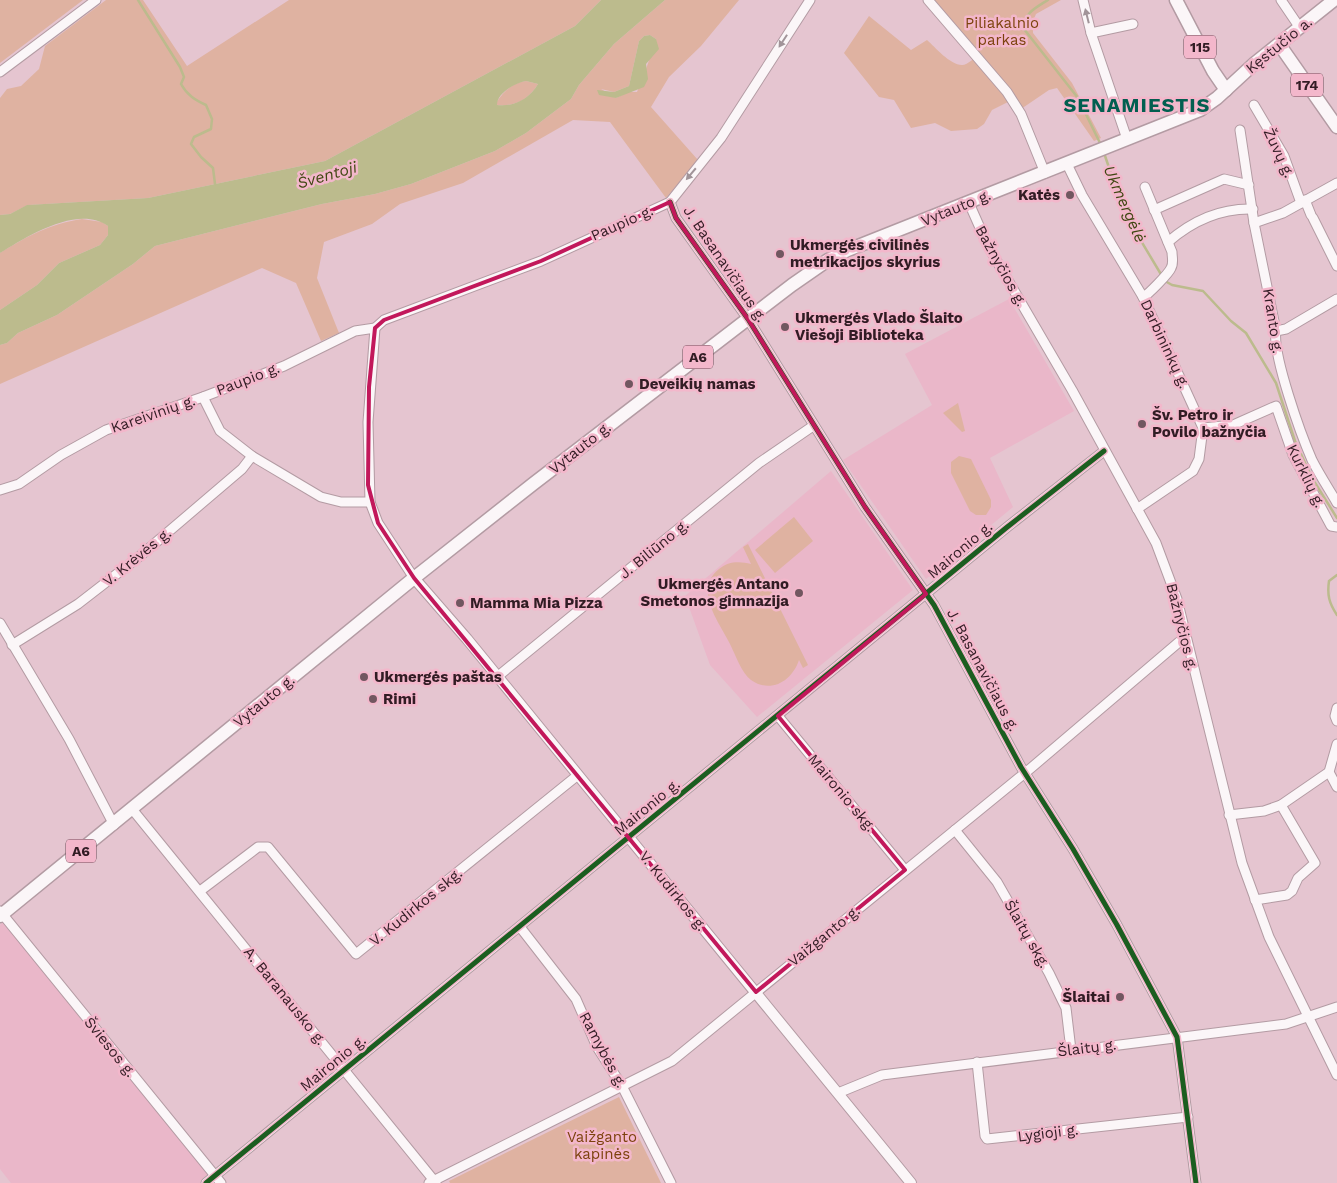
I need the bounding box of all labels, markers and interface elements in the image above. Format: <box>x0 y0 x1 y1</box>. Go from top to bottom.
one-way arrow <box>1083 9 1091 24</box>
street label: Kęstučio a. <box>1242 13 1316 77</box>
park label: Piliakalnio parkas <box>965 14 1039 49</box>
one-way arrow <box>779 34 788 48</box>
road number: 115 <box>1184 36 1216 58</box>
road number: 174 <box>1291 74 1323 96</box>
district label: SENAMIESTIS <box>1063 93 1211 117</box>
street label: Žuvų g. <box>1260 125 1298 181</box>
water label: Šventoji <box>295 157 360 193</box>
water label: Ukmergėlė <box>1100 163 1150 245</box>
one-way arrow <box>685 167 696 180</box>
street label: Vytauto g. <box>918 186 994 230</box>
place label: Katės <box>1018 186 1060 204</box>
marker: Katės <box>1064 189 1076 201</box>
street label: Paupio g. <box>588 201 656 245</box>
street label: J. Basanavičiaus g. <box>679 202 771 326</box>
street label: Bažnyčios g. <box>971 222 1031 310</box>
place label: Ukmergės civilinės metrikacijos skyrius <box>790 236 940 271</box>
marker: Ukmergės civilinės metrikacijos skyrius <box>774 248 786 260</box>
street label: Kranto g. <box>1259 287 1287 355</box>
street label: Darbininkų g. <box>1137 297 1193 391</box>
place label: Ukmergės Vlado Šlaito Viešoji Biblioteka <box>795 309 963 344</box>
marker: Ukmergės Vlado Šlaito Viešoji Biblioteka <box>779 321 791 333</box>
road number: A6 <box>683 346 713 368</box>
street label: Paupio g. <box>214 359 282 399</box>
place label: Deveikių namas <box>639 375 756 393</box>
marker: Deveikių namas <box>623 378 635 390</box>
street label: Kareivinių g. <box>108 391 198 437</box>
place label: Šv. Petro ir Povilo bažnyčia <box>1152 406 1267 441</box>
street label: Vytauto g. <box>545 418 615 478</box>
marker: Šv. Petro ir Povilo bažnyčia <box>1136 418 1148 430</box>
street label: Kurklių g. <box>1283 441 1329 511</box>
street label: J. Biliūno g. <box>616 515 692 583</box>
street label: Maironio g. <box>924 518 996 582</box>
street label: V. Krėvės g. <box>99 524 175 590</box>
place label: Ukmergės Antano Smetonos gimnazija <box>641 575 789 610</box>
street label: Bažnyčios g. <box>1162 581 1202 673</box>
marker: Ukmergės Antano Smetonos gimnazija <box>793 587 805 599</box>
place label: Mamma Mia Pizza <box>470 594 603 612</box>
marker: Mamma Mia Pizza <box>454 597 466 609</box>
street label: J. Basanavičiaus g. <box>943 606 1023 734</box>
place label: Ukmergės paštas <box>374 668 502 686</box>
street label: Vytauto g. <box>230 671 298 731</box>
marker: Ukmergės paštas <box>358 671 370 683</box>
place label: Rimi <box>383 690 416 708</box>
marker: Rimi <box>367 693 379 705</box>
street label: Maironio skg. <box>804 750 880 836</box>
street label: Maironio g. <box>610 775 684 839</box>
road number: A6 <box>66 839 96 862</box>
street label: V. Kudirkos g. <box>635 847 711 935</box>
street label: V. Kudirkos skg. <box>366 864 466 950</box>
street label: Šlaitų skg. <box>1000 896 1055 971</box>
street label: Vaižganto g. <box>784 902 864 970</box>
street label: A. Baranausko g. <box>240 943 330 1049</box>
place label: Šlaitai <box>1063 988 1110 1006</box>
marker: Šlaitai <box>1114 991 1126 1003</box>
street label: Ramybės g. <box>575 1009 631 1091</box>
street label: Šviesos g. <box>80 1013 140 1081</box>
street label: Maironio g. <box>296 1031 370 1095</box>
street label: Šlaitų g. <box>1056 1034 1118 1061</box>
street label: Lygioji g. <box>1016 1120 1080 1146</box>
park label: Vaižganto kapinės <box>567 1128 637 1163</box>

